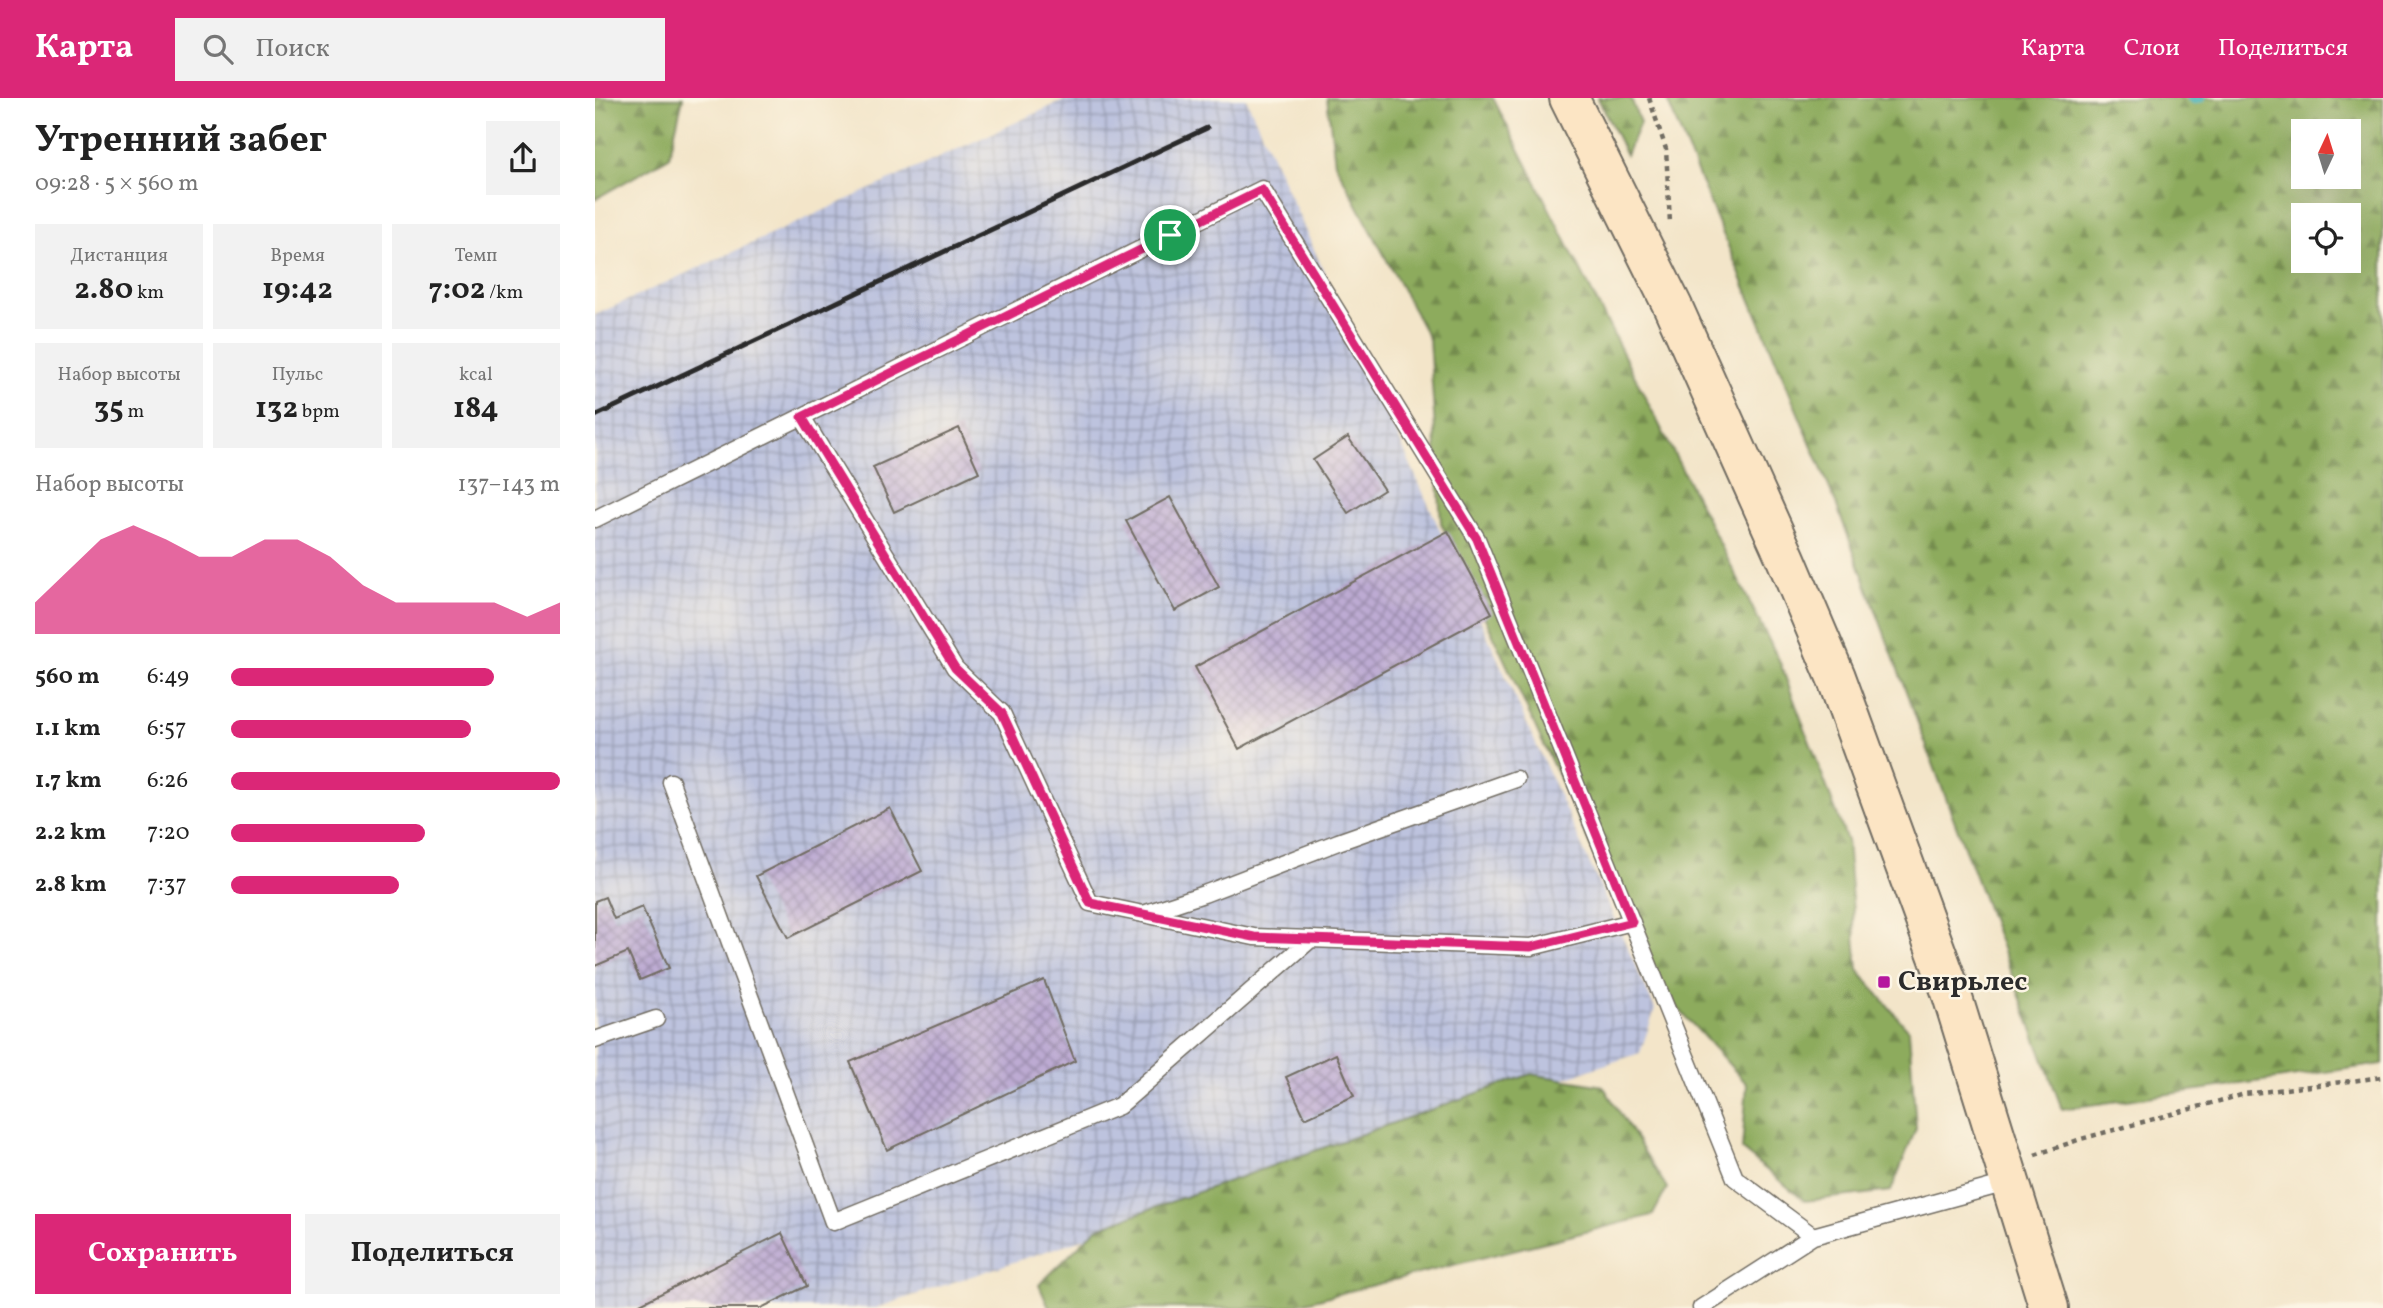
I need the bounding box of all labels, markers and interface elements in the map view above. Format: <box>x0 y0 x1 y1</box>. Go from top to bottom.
search box <box>175 18 665 81</box>
text: Карта <box>35 26 133 72</box>
icon: search <box>199 30 237 68</box>
text: Поиск <box>255 31 330 67</box>
text: Карта <box>2021 32 2086 66</box>
text: Слои <box>2124 32 2180 66</box>
text: Поделиться <box>2218 32 2348 66</box>
text: Утренний забег <box>35 115 327 168</box>
north arrow <box>2291 119 2361 189</box>
map controls <box>2291 119 2361 273</box>
button: share <box>486 121 560 195</box>
text: 09:28 · 5 × 560 m <box>35 168 199 200</box>
button: locate <box>2291 203 2361 273</box>
pin <box>1140 205 1200 265</box>
icon: arrive <box>1151 216 1189 254</box>
text: Дистанция <box>70 243 168 269</box>
text: Время <box>270 243 325 269</box>
text: Темп <box>454 243 497 269</box>
text: 2.80 <box>74 269 133 311</box>
text: 19:42 <box>262 269 333 311</box>
text: 7:02 <box>428 269 485 311</box>
text: km <box>133 280 164 306</box>
text: /km <box>485 280 523 306</box>
text: Набор высоты <box>58 362 181 388</box>
text: Пульс <box>272 362 323 388</box>
text: kcal <box>459 362 493 388</box>
text: 35 <box>94 388 124 430</box>
text: 132 <box>255 388 298 430</box>
text: 184 <box>453 388 499 430</box>
text: m <box>124 399 144 425</box>
text: bpm <box>298 399 340 425</box>
text: Набор высоты <box>35 469 184 501</box>
text: 137–143 m <box>458 469 560 501</box>
text: 560 m <box>35 661 100 693</box>
text: 6:49 <box>147 661 189 693</box>
text: 1.1 km <box>35 713 101 745</box>
text: 6:57 <box>147 713 186 745</box>
text: 1.7 km <box>35 765 102 797</box>
text: 6:26 <box>147 765 188 797</box>
text: 2.2 km <box>35 817 106 849</box>
text: 7:20 <box>147 817 190 849</box>
text: 2.8 km <box>35 869 107 901</box>
text: 7:37 <box>147 869 187 901</box>
place label: Свирьлес <box>1898 963 2027 1002</box>
marker: Свирьлес <box>1876 974 1892 990</box>
button: Сохранить <box>35 1214 291 1294</box>
button: Поделиться <box>305 1214 560 1294</box>

